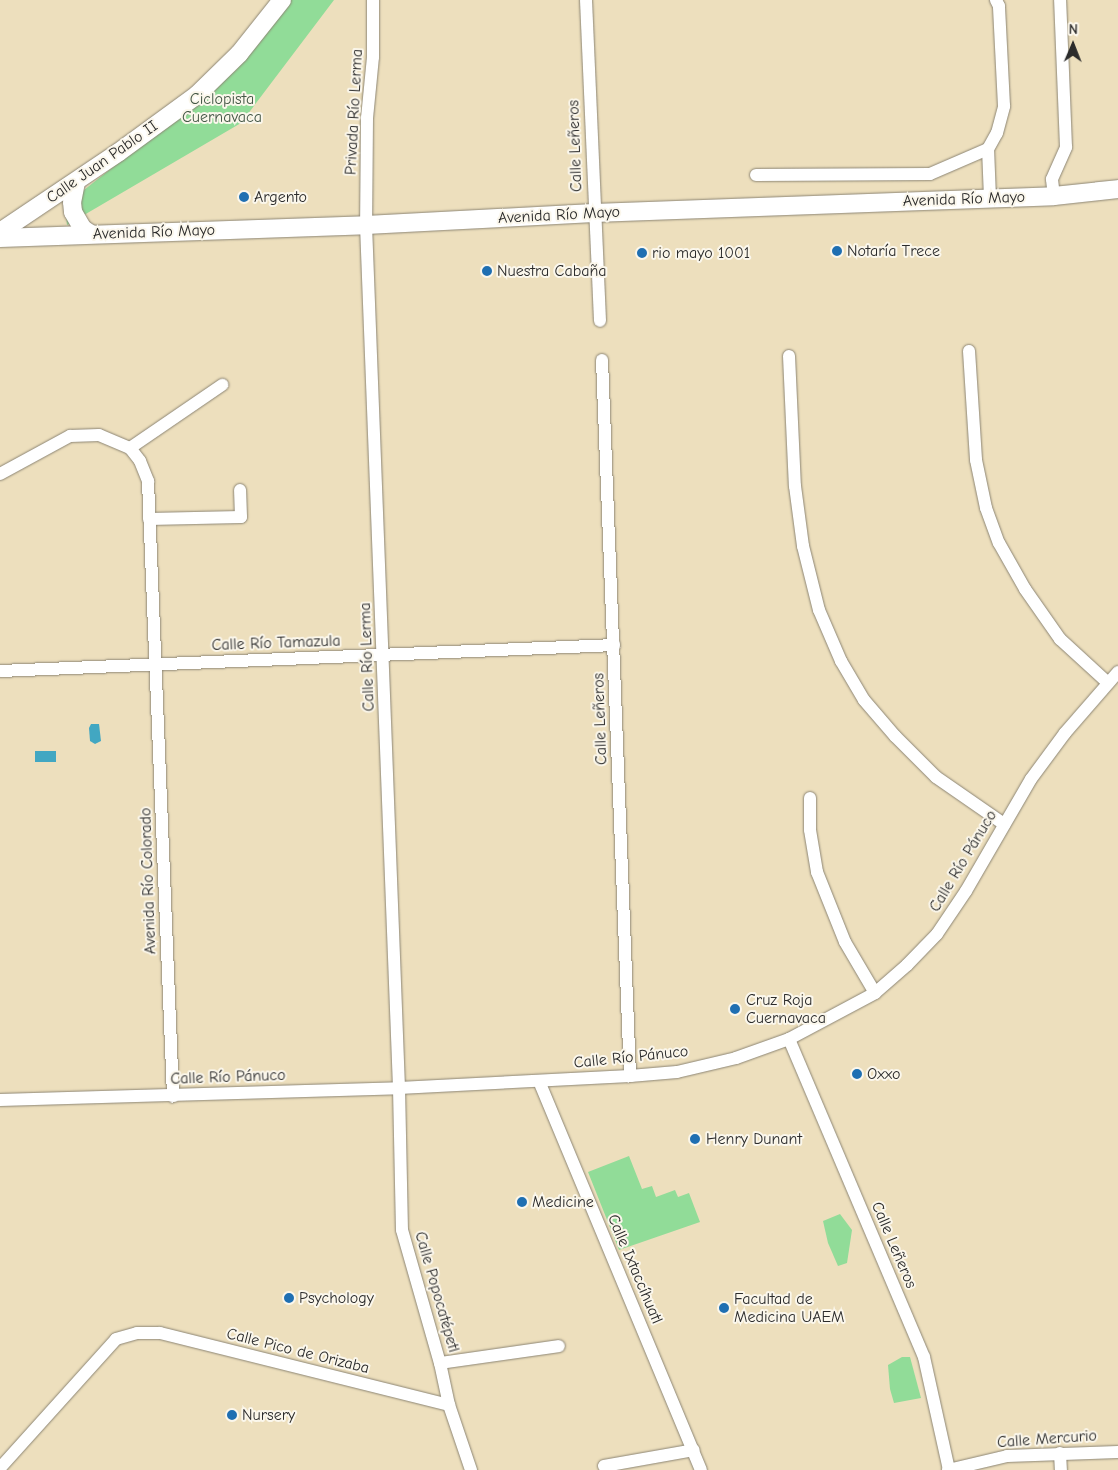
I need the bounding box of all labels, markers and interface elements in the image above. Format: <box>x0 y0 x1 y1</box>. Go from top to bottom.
north arrow <box>1048 20 1098 70</box>
text: N <box>1069 21 1078 38</box>
street label: Privada Río Lerma <box>341 48 367 176</box>
park label: Ciclopista Cuernavaca <box>182 89 262 127</box>
street label: Calle Leñeros <box>564 100 586 192</box>
street label: Calle Juan Pablo II <box>43 116 161 208</box>
place label: Argento <box>254 187 307 207</box>
street label: Avenida Río Mayo <box>903 187 1025 211</box>
marker: Argento <box>238 191 250 203</box>
street label: Avenida Río Mayo <box>497 202 621 228</box>
street label: Avenida Río Mayo <box>93 220 215 244</box>
place label: Notaría Trece <box>847 241 940 261</box>
place label: rio mayo 1001 <box>652 243 750 263</box>
marker: Notaría Trece <box>831 245 843 257</box>
marker: rio mayo 1001 <box>636 247 648 259</box>
place label: Nuestra Cabaña <box>497 261 607 281</box>
marker: Nuestra Cabaña <box>481 265 493 277</box>
street label: Calle Río Lerma <box>356 602 378 712</box>
street label: Calle Río Tamazula <box>211 631 341 655</box>
street label: Calle Leñeros <box>589 673 611 765</box>
street label: Avenida Río Colorado <box>136 807 160 955</box>
street label: Calle Río Pánuco <box>925 807 1001 915</box>
place label: Cruz Roja Cuernavaca <box>746 990 826 1028</box>
marker: Cruz Roja Cuernavaca <box>728 1002 742 1016</box>
street label: Calle Río Pánuco <box>573 1041 689 1073</box>
place label: Oxxo <box>867 1064 901 1084</box>
street label: Calle Río Pánuco <box>170 1065 286 1089</box>
marker: Oxxo <box>851 1068 863 1080</box>
place label: Henry Dunant <box>706 1129 802 1149</box>
marker: Henry Dunant <box>688 1132 702 1146</box>
place label: Medicine <box>532 1192 594 1212</box>
marker: Medicine <box>516 1196 528 1208</box>
street label: Calle Leñeros <box>867 1199 921 1291</box>
street label: Calle Ixtaccíhuatl <box>603 1211 667 1327</box>
street label: Calle Popocatépetl <box>411 1229 463 1355</box>
place label: Psychology <box>299 1288 374 1308</box>
place label: Facultad de Medicina UAEM <box>734 1289 844 1327</box>
marker: Psychology <box>283 1292 295 1304</box>
marker: Facultad de Medicina UAEM <box>718 1302 730 1314</box>
street label: Calle Pico de Orizaba <box>225 1324 371 1378</box>
place label: Nursery <box>242 1405 295 1425</box>
marker: Nursery <box>226 1409 238 1421</box>
street label: Calle Mercurio <box>996 1426 1098 1452</box>

